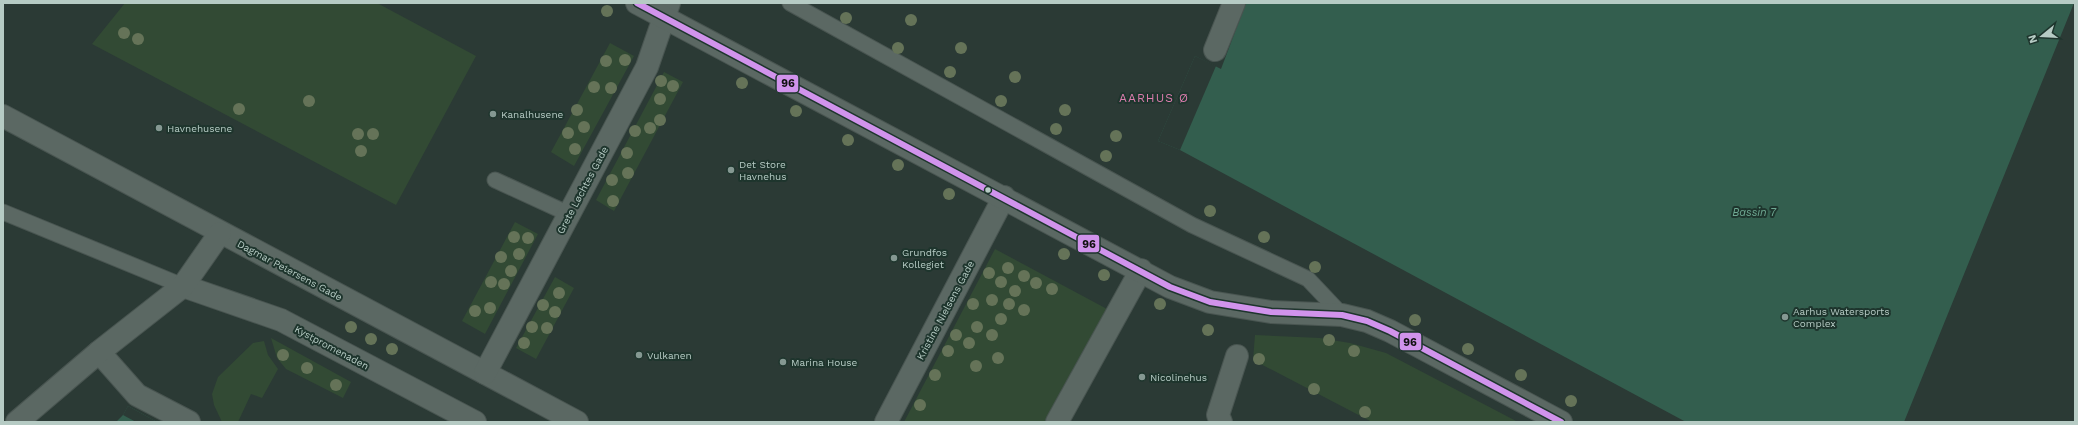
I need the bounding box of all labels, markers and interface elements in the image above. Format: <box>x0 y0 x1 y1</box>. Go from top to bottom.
north arrow <box>2022 16 2062 56</box>
text: N <box>2026 33 2040 45</box>
line badge: 96 <box>776 74 799 93</box>
text: 96 <box>781 77 795 90</box>
district label: AARHUS Ø <box>1119 91 1189 105</box>
marker: Kanalhusene <box>488 109 498 119</box>
place label: Kanalhusene <box>501 109 564 120</box>
marker: Havnehusene <box>154 123 164 133</box>
place label: Havnehusene <box>167 123 233 134</box>
street label: Grete Løchtes Gade <box>555 145 610 236</box>
place label: Det Store Havnehus <box>739 159 787 182</box>
marker: Det Store Havnehus <box>726 165 736 175</box>
unlabelled marker <box>983 185 993 195</box>
water label: Bassin 7 <box>1732 206 1777 219</box>
line badge: 96 <box>1077 234 1100 253</box>
street label: Dagmar Petersens Gade <box>236 238 344 303</box>
text: 96 <box>1082 238 1096 251</box>
place label: Grundfos Kollegiet <box>902 247 947 270</box>
marker: Grundfos Kollegiet <box>889 253 899 263</box>
street label: Kristine Nielsens Gade <box>915 259 976 362</box>
place label: Aarhus Watersports Complex <box>1793 306 1889 329</box>
marker: Aarhus Watersports Complex <box>1780 312 1790 322</box>
street label: Kystpromenaden <box>293 323 371 372</box>
line badge: 96 <box>1399 332 1422 351</box>
text: 96 <box>1403 336 1417 349</box>
marker: Vulkanen <box>634 350 644 360</box>
place label: Vulkanen <box>647 350 692 361</box>
marker: Marina House <box>778 357 788 367</box>
place label: Marina House <box>791 357 858 368</box>
marker: Nicolinehus <box>1137 372 1147 382</box>
place label: Nicolinehus <box>1150 372 1207 383</box>

